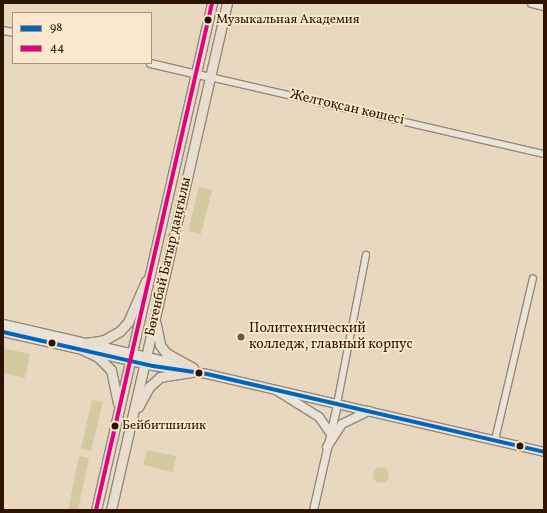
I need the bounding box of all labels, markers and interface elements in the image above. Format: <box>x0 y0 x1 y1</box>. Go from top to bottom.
legend <box>12 12 152 64</box>
place label: Музыкальная Академия <box>216 12 360 28</box>
marker: Музыкальная Академия <box>203 15 213 25</box>
text: 98 <box>50 20 62 36</box>
text: 44 <box>50 40 64 56</box>
street label: Желтоқсан көшесі <box>288 87 406 129</box>
street label: Бөгенбай Батыр даңғылы <box>142 176 196 338</box>
place label: Политехнический колледж, главный корпус <box>249 321 413 354</box>
marker: Политехнический колледж, главный корпус <box>236 332 246 342</box>
unlabelled marker <box>47 338 57 348</box>
unlabelled marker <box>194 368 204 378</box>
place label: Бейбитшилик <box>122 418 206 434</box>
marker: Бейбитшилик <box>110 421 120 431</box>
unlabelled marker <box>515 441 525 451</box>

